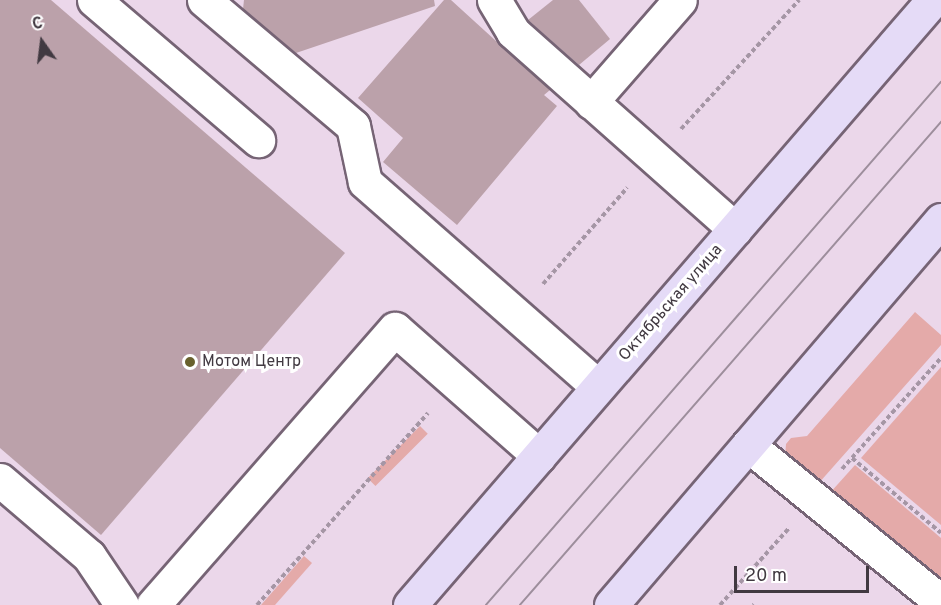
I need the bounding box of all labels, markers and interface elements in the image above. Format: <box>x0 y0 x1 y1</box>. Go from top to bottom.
north arrow <box>12 12 72 72</box>
text: С <box>30 14 45 35</box>
street label: Октябрьская улица <box>615 241 727 365</box>
place label: Мотом Центр <box>202 352 301 372</box>
marker: Мотом Центр <box>183 355 197 369</box>
scale bar <box>737 554 872 592</box>
text: 20 m <box>745 565 787 588</box>

